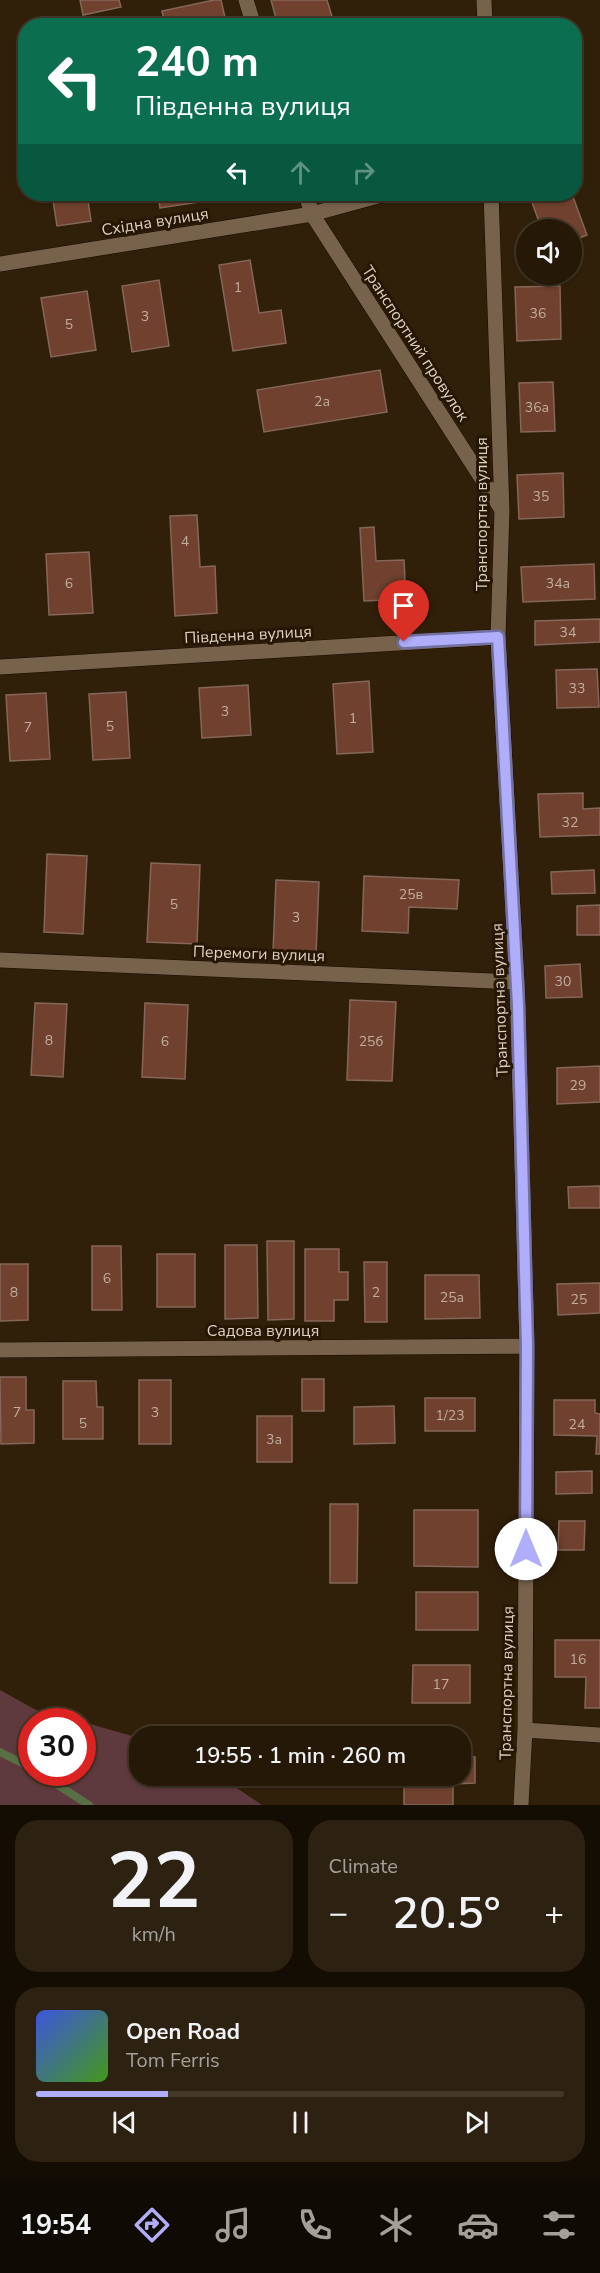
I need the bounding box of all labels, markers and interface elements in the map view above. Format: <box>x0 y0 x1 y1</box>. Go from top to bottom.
text: 240 m <box>135 34 259 91</box>
icon: left <box>36 42 114 120</box>
text: Південна вулиця <box>135 88 351 125</box>
icon: left <box>221 156 254 189</box>
icon: ahead <box>284 156 317 189</box>
icon: right <box>347 156 380 189</box>
street label: Східна вулиця <box>100 203 210 241</box>
map controls <box>516 219 582 285</box>
button: sound <box>516 219 582 285</box>
street label: Транспортний провулок <box>356 261 474 426</box>
house number: 1 <box>234 278 242 297</box>
house number: 36 <box>530 304 546 323</box>
house number: 3 <box>141 307 149 326</box>
house number: 5 <box>65 315 73 334</box>
house number: 2а <box>314 392 330 411</box>
house number: 36а <box>525 398 549 417</box>
street label: Транспортна вулиця <box>471 437 493 591</box>
house number: 35 <box>533 487 549 506</box>
house number: 4 <box>181 532 189 551</box>
house number: 6 <box>65 574 73 593</box>
house number: 34а <box>546 574 570 593</box>
pin <box>378 580 429 642</box>
icon: arrive <box>387 589 420 622</box>
street label: Південна вулиця <box>184 621 313 649</box>
house number: 34 <box>560 623 576 642</box>
house number: 33 <box>569 679 585 698</box>
house number: 3 <box>221 702 229 721</box>
house number: 1 <box>349 709 357 728</box>
house number: 5 <box>106 717 114 736</box>
house number: 7 <box>24 718 32 737</box>
house number: 32 <box>562 813 578 832</box>
house number: 25в <box>399 885 424 904</box>
house number: 5 <box>170 895 178 914</box>
house number: 3 <box>292 908 300 927</box>
street label: Транспортна вулиця <box>486 923 514 1077</box>
street label: Перемоги вулиця <box>192 941 325 967</box>
house number: 30 <box>555 972 571 991</box>
house number: 8 <box>45 1031 53 1050</box>
house number: 6 <box>161 1032 169 1051</box>
house number: 25б <box>359 1032 383 1051</box>
house number: 29 <box>570 1076 586 1095</box>
house number: 6 <box>103 1269 111 1288</box>
house number: 8 <box>10 1283 18 1302</box>
house number: 2 <box>372 1283 380 1302</box>
house number: 25а <box>440 1288 464 1307</box>
house number: 25 <box>571 1290 587 1309</box>
street label: Садова вулиця <box>207 1320 319 1342</box>
house number: 7 <box>13 1403 21 1422</box>
house number: 3 <box>151 1403 159 1422</box>
house number: 1/23 <box>435 1406 465 1425</box>
house number: 5 <box>79 1414 87 1433</box>
house number: 24 <box>569 1415 585 1434</box>
house number: 3а <box>266 1430 282 1449</box>
position arrow <box>494 1517 558 1581</box>
street label: Транспортна вулиця <box>495 1606 519 1760</box>
house number: 16 <box>570 1650 586 1669</box>
house number: 17 <box>433 1675 449 1694</box>
speed limit sign: 30 <box>18 1708 96 1786</box>
text: 19:55 · 1 min · 260 m <box>194 1741 406 1771</box>
text: 22 <box>107 1828 201 1935</box>
text: Climate <box>329 1853 398 1880</box>
text: 20.5° <box>392 1883 501 1944</box>
text: − <box>329 1891 348 1936</box>
text: + <box>544 1891 564 1936</box>
text: km/h <box>132 1921 176 1948</box>
text: Open Road <box>126 2017 240 2047</box>
text: Tom Ferris <box>126 2047 220 2074</box>
icon: previous <box>108 2106 141 2139</box>
icon: pause <box>284 2106 317 2139</box>
icon: next <box>460 2106 493 2139</box>
icon: directions <box>131 2204 173 2246</box>
icon: music <box>212 2204 254 2246</box>
icon: phone <box>294 2204 336 2246</box>
icon: climate <box>375 2204 417 2246</box>
icon: car <box>457 2204 499 2246</box>
icon: filters <box>538 2204 580 2246</box>
text: 19:54 <box>20 2207 91 2244</box>

